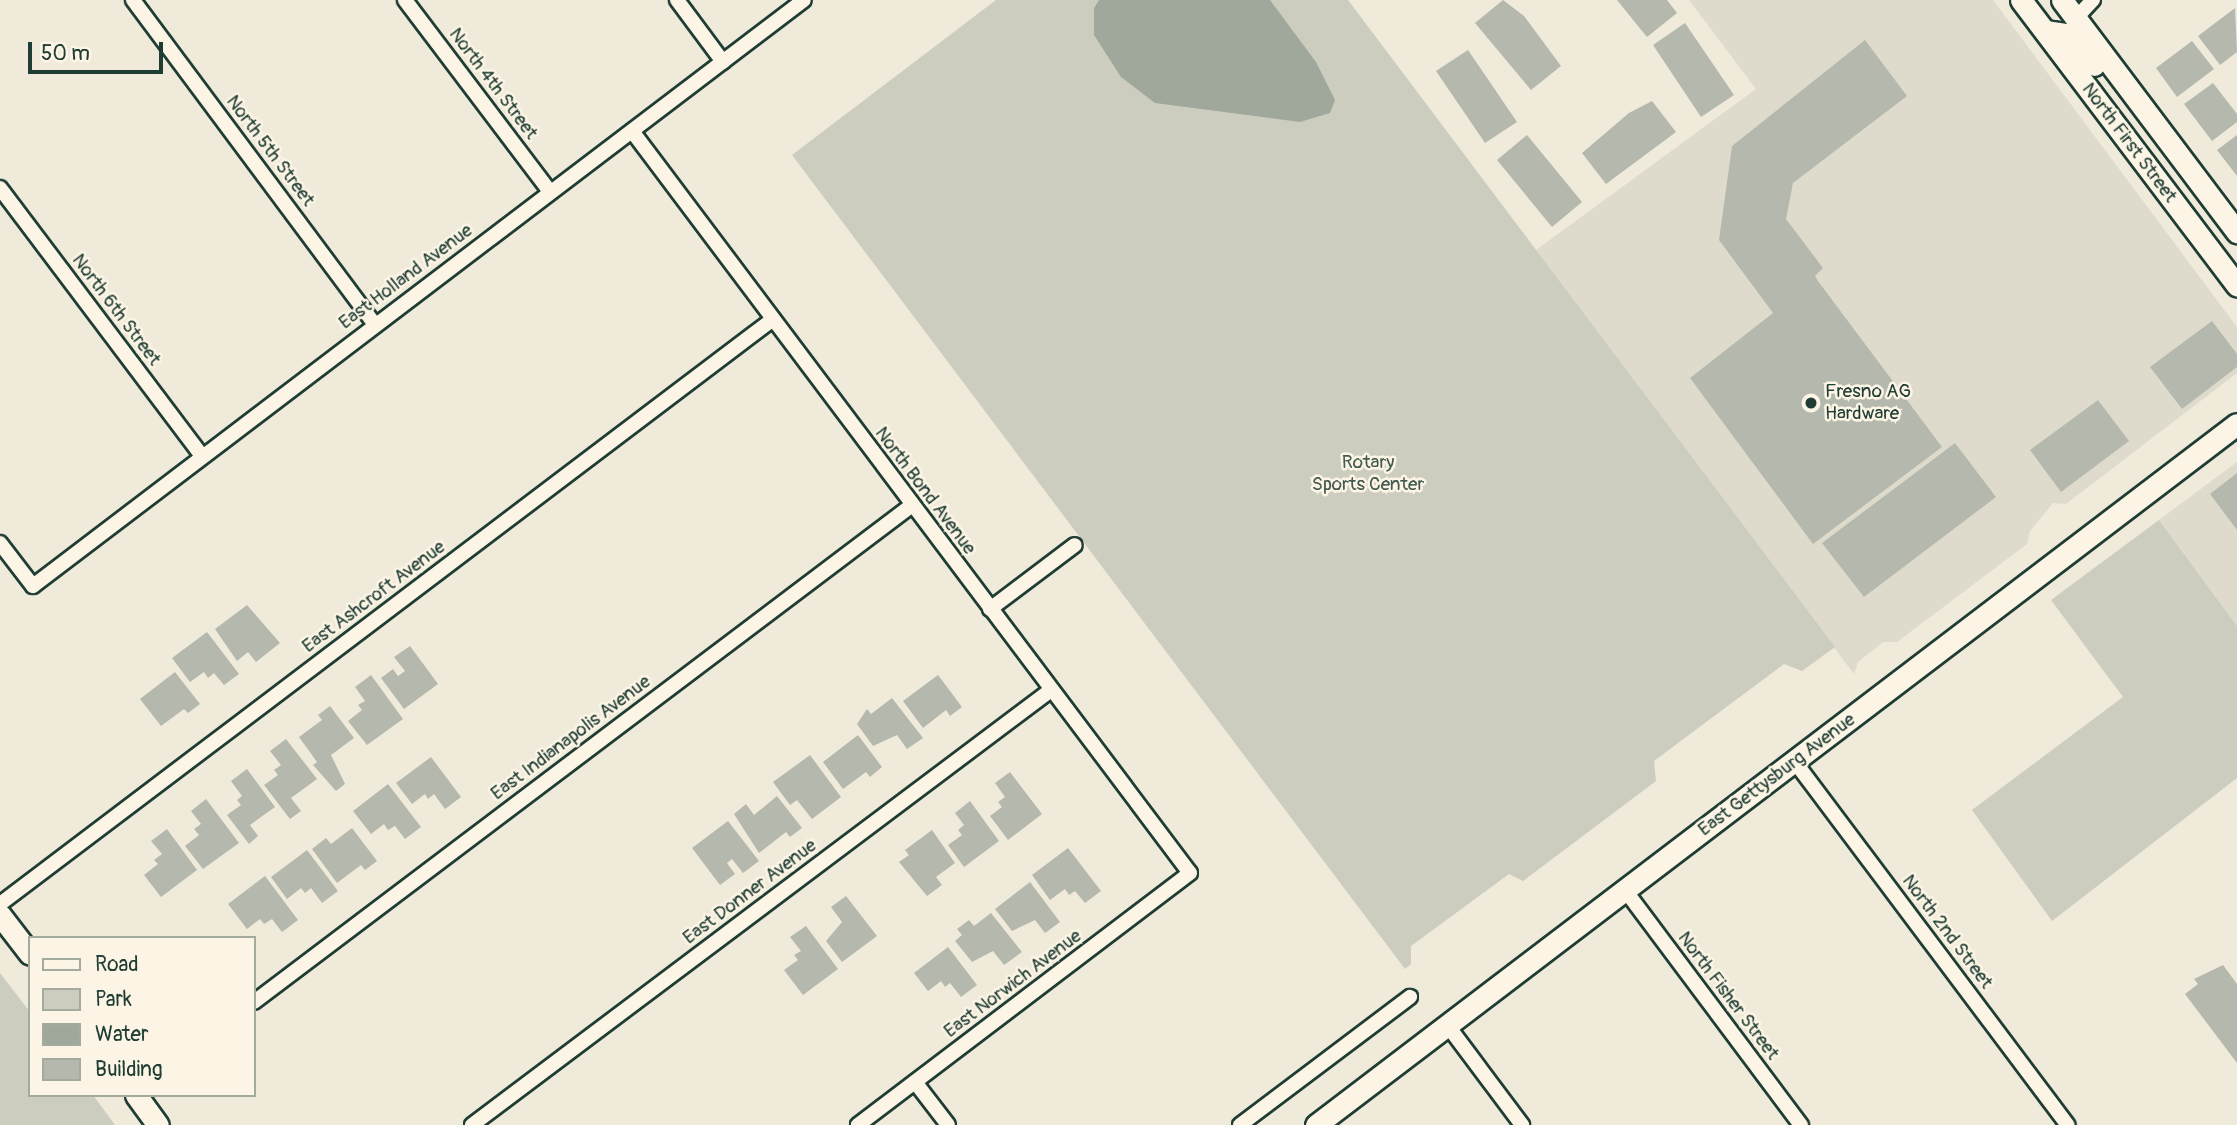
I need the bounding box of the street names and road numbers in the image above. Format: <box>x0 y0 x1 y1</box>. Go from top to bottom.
street label: North 4th Street <box>444 24 542 144</box>
street label: North First Street <box>2077 79 2181 207</box>
street label: North 5th Street <box>221 91 319 211</box>
street label: East Holland Avenue <box>335 219 477 335</box>
street label: North 6th Street <box>67 250 165 370</box>
street label: North Bond Avenue <box>870 423 980 559</box>
street label: East Ashcroft Avenue <box>298 536 450 658</box>
street label: East Indianapolis Avenue <box>487 671 655 805</box>
street label: East Gettysburg Avenue <box>1694 709 1860 841</box>
street label: East Donner Avenue <box>679 834 821 950</box>
street label: North 2nd Street <box>1897 870 1997 994</box>
street label: East Norwich Avenue <box>940 925 1086 1043</box>
street label: North Fisher Street <box>1672 927 1784 1065</box>

